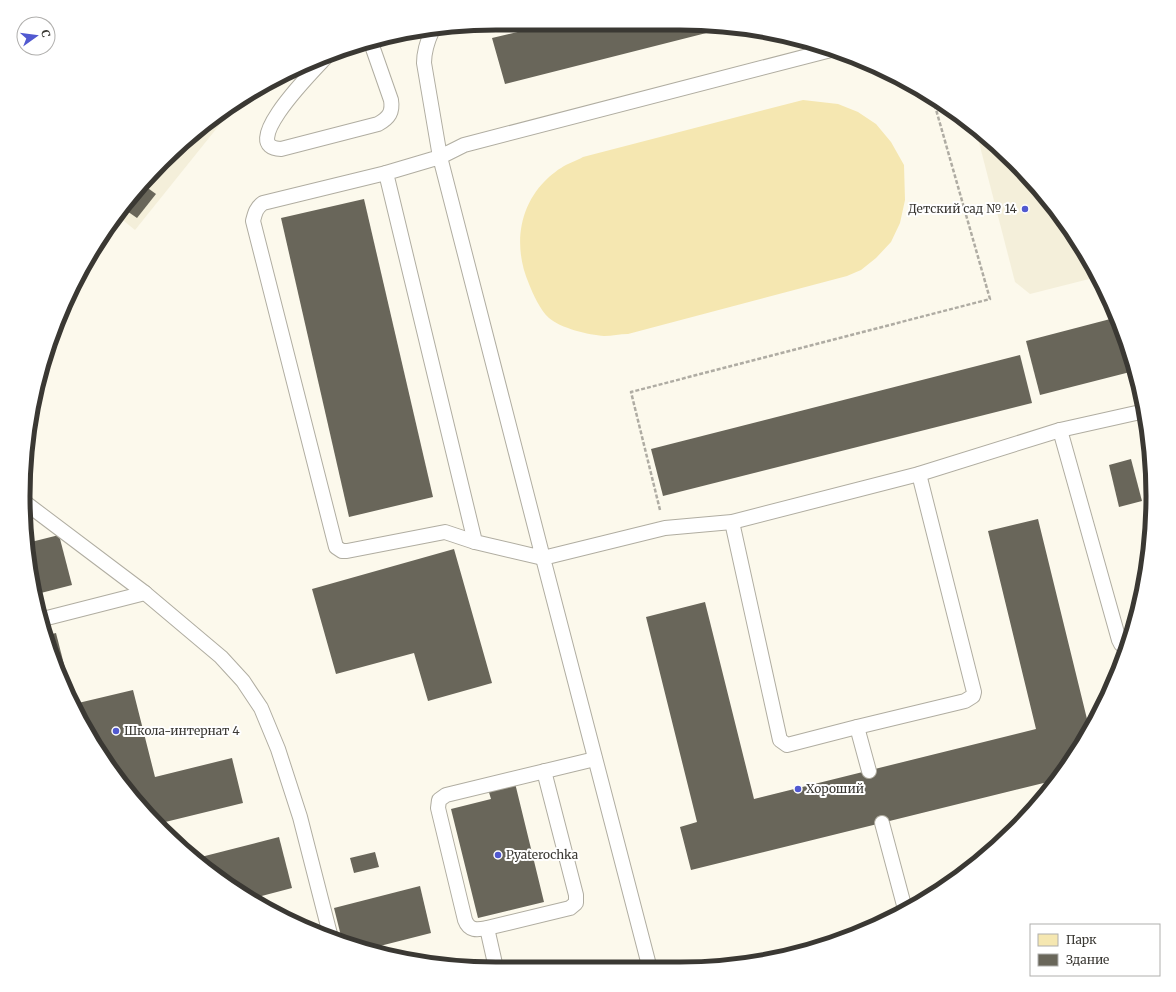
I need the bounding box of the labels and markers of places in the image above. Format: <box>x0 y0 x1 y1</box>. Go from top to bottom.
place label: Детский сад № 14 <box>908 201 1018 216</box>
marker: Детский сад № 14 <box>1020 204 1030 214</box>
place label: Школа-интернат 4 <box>124 723 240 738</box>
marker: Школа-интернат 4 <box>111 726 121 736</box>
place label: Хороший <box>806 781 864 796</box>
marker: Хороший <box>793 784 803 794</box>
place label: Pyaterochka <box>506 847 579 862</box>
marker: Pyaterochka <box>493 850 503 860</box>

